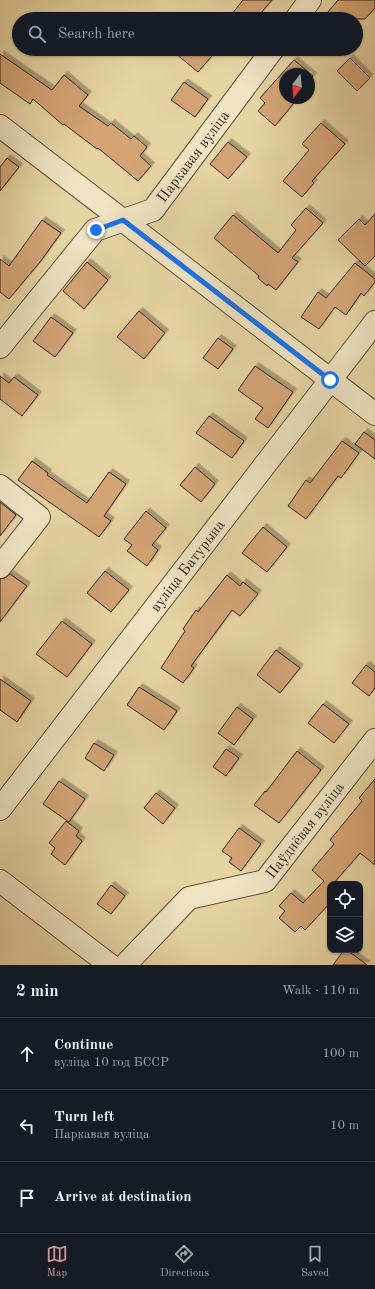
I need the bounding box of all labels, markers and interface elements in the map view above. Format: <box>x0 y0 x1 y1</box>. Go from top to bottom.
search box <box>12 12 363 56</box>
icon: search <box>26 23 48 45</box>
text: Search here <box>58 27 135 42</box>
north arrow <box>279 68 315 104</box>
street label: Паркавая вуліца <box>155 108 234 206</box>
route end <box>87 221 105 239</box>
route start <box>321 371 339 389</box>
street label: вуліца Батурына <box>149 517 229 615</box>
street label: Паўднёвая вуліца <box>264 780 348 882</box>
map controls <box>327 881 363 953</box>
button: locate <box>327 881 363 917</box>
button: layers <box>327 917 363 953</box>
text: 2 min <box>16 983 59 1000</box>
text: Walk · 110 m <box>282 984 359 997</box>
text: Continue <box>54 1038 113 1053</box>
icon: ahead <box>16 1043 38 1065</box>
text: 100 m <box>322 1047 359 1060</box>
text: вуліца 10 год БССР <box>54 1056 169 1069</box>
text: Turn left <box>54 1110 114 1125</box>
icon: left <box>16 1115 38 1137</box>
text: 10 m <box>330 1119 359 1132</box>
text: Паркавая вуліца <box>54 1128 149 1141</box>
icon: arrive <box>16 1187 38 1209</box>
text: Arrive at destination <box>54 1190 192 1205</box>
tab: Map <box>46 1243 68 1281</box>
tab: Directions <box>160 1243 209 1281</box>
tab: Saved <box>301 1243 329 1281</box>

